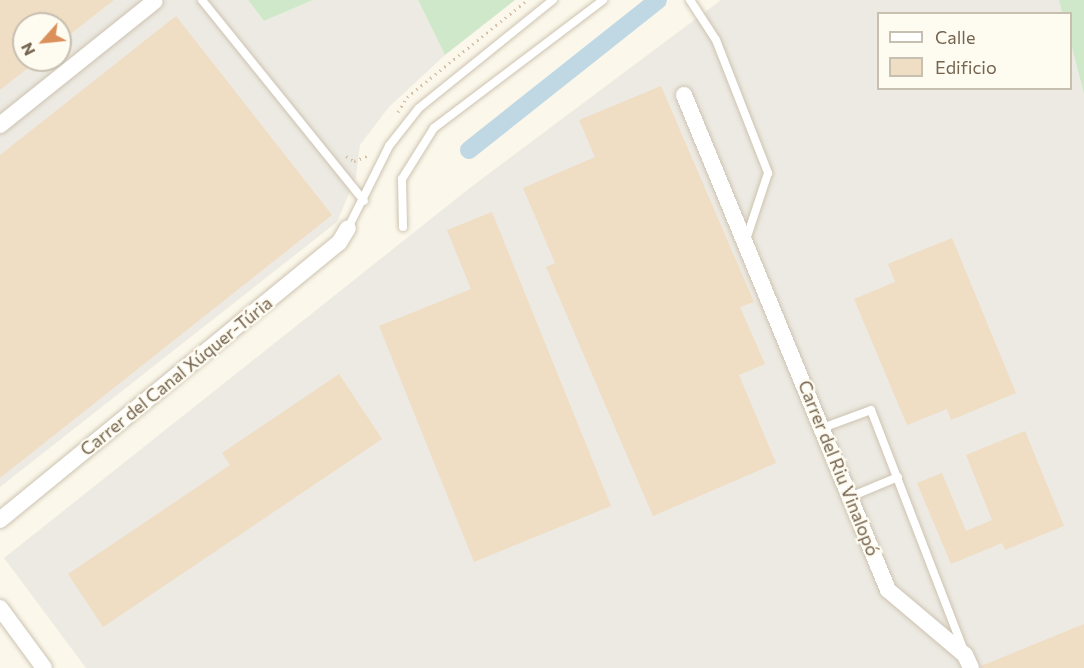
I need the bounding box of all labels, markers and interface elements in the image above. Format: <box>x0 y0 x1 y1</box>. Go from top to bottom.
north arrow <box>12 12 72 72</box>
legend <box>877 12 1072 90</box>
text: Calle <box>935 26 975 48</box>
text: N <box>16 40 38 59</box>
text: Edificio <box>935 56 997 78</box>
street label: Carrer del Canal Xúquer-Túria <box>76 292 276 460</box>
street label: Carrer del Riu Vinalopó <box>794 377 884 559</box>

